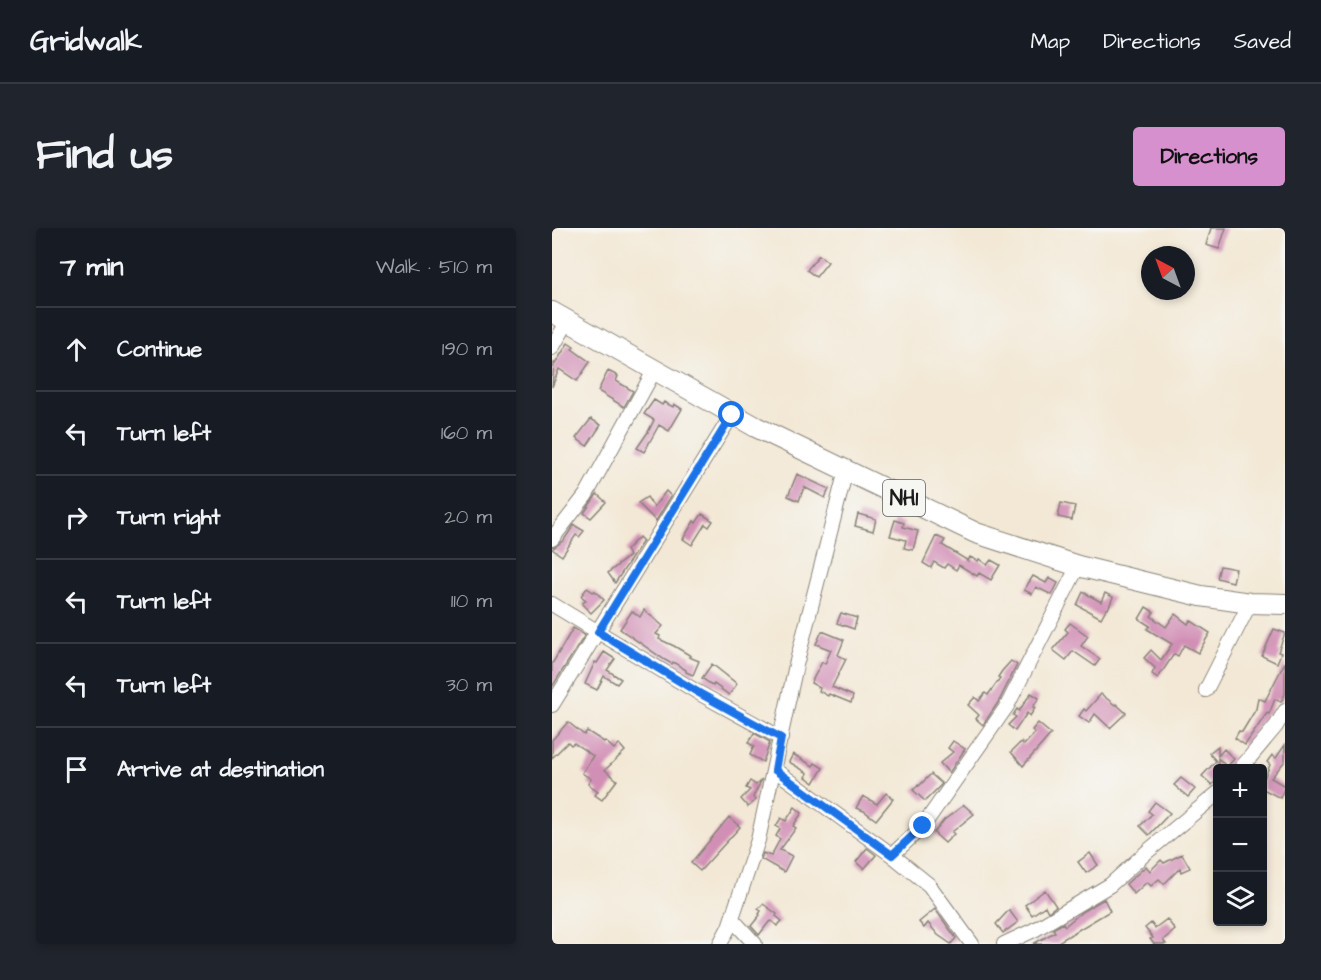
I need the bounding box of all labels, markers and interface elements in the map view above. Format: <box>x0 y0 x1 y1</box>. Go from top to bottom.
text: Gridwalk <box>30 22 142 61</box>
text: Map <box>1030 27 1070 56</box>
text: Directions <box>1103 27 1201 56</box>
text: Saved <box>1234 27 1291 56</box>
text: Find us <box>36 127 173 185</box>
button: Directions <box>1133 127 1285 186</box>
north arrow <box>1141 246 1195 300</box>
text: 7 min <box>60 249 124 285</box>
text: Walk · 510 m <box>376 253 492 281</box>
icon: ahead <box>60 333 93 366</box>
text: Continue <box>117 334 202 365</box>
text: 190 m <box>442 335 492 363</box>
route start <box>718 401 744 427</box>
icon: left <box>60 417 93 450</box>
text: Turn left <box>117 418 211 449</box>
text: 160 m <box>441 419 492 447</box>
road number: NH1 <box>883 480 925 516</box>
icon: right <box>60 501 93 534</box>
text: Turn right <box>117 502 220 533</box>
text: 20 m <box>444 503 492 531</box>
icon: left <box>60 585 93 618</box>
text: Turn left <box>117 586 211 617</box>
text: 110 m <box>451 587 492 615</box>
icon: left <box>60 669 93 702</box>
text: Turn left <box>117 670 211 701</box>
text: 30 m <box>446 671 492 699</box>
icon: arrive <box>60 753 93 786</box>
text: Arrive at destination <box>117 754 324 785</box>
map controls <box>1213 764 1267 926</box>
button: + <box>1213 764 1267 818</box>
route end <box>909 812 935 838</box>
button: − <box>1213 818 1267 872</box>
button: layers <box>1213 872 1267 926</box>

